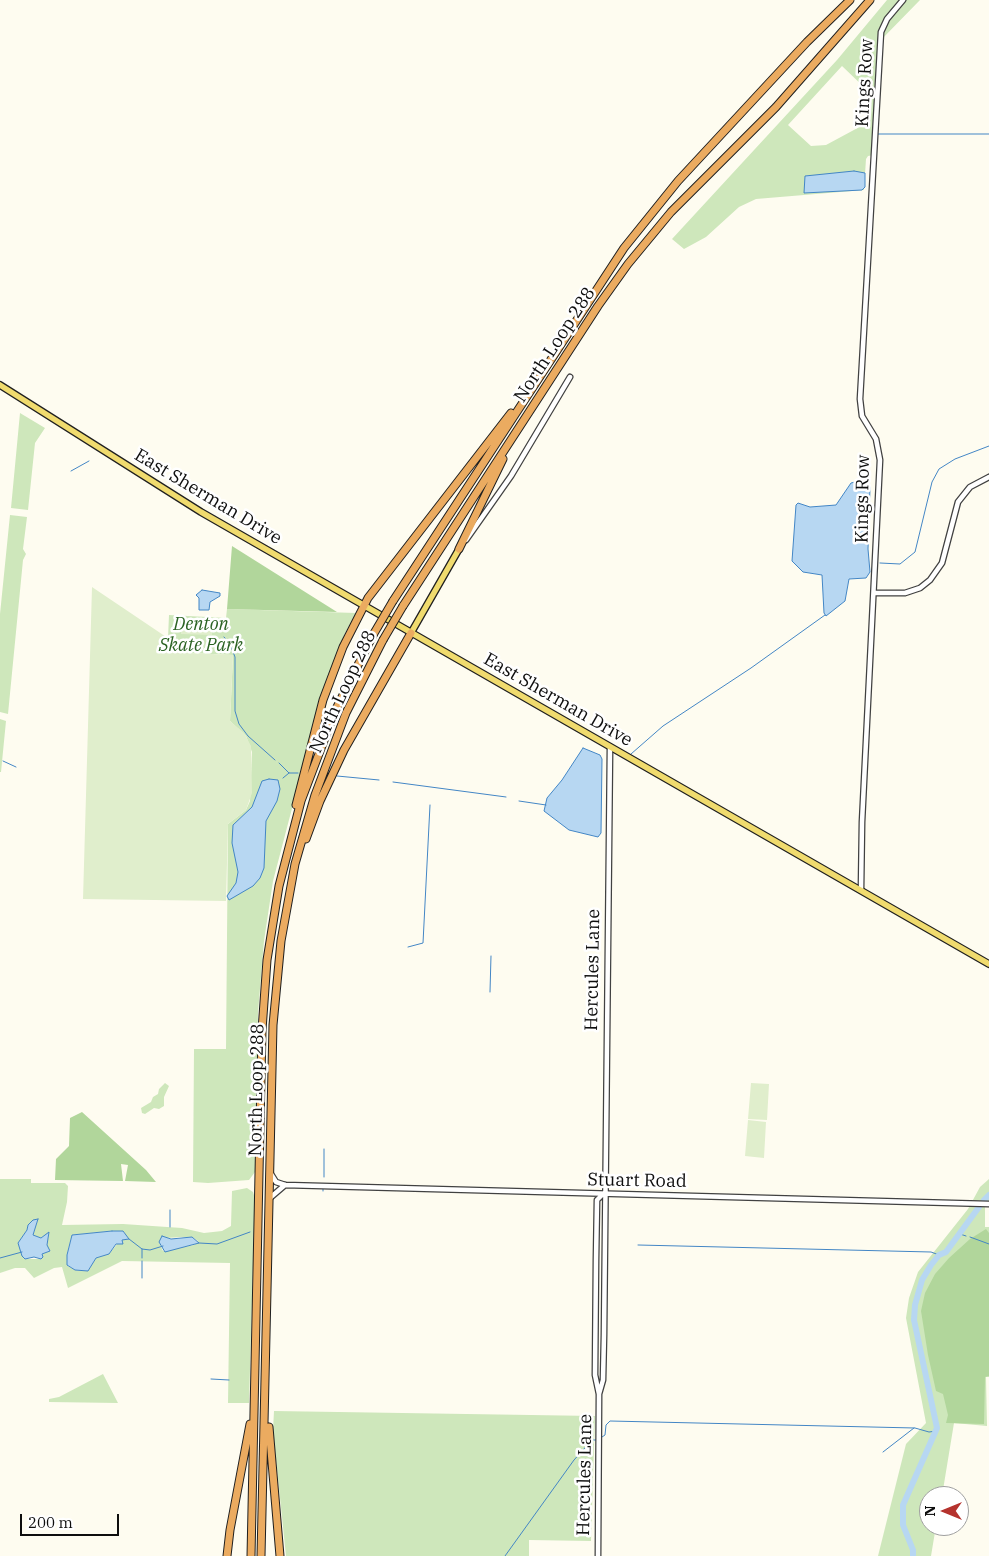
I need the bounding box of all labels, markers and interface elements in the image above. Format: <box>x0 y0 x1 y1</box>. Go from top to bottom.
street label: Kings Row <box>852 38 878 128</box>
street label: North Loop 288 <box>510 283 600 407</box>
street label: East Sherman Drive <box>130 444 286 550</box>
street label: Kings Row <box>851 455 875 543</box>
park label: Denton Skate Park <box>159 614 243 656</box>
street label: North Loop 288 <box>305 627 381 757</box>
street label: East Sherman Drive <box>480 649 636 751</box>
street label: Hercules Lane <box>581 909 605 1031</box>
street label: North Loop 288 <box>245 1023 269 1157</box>
street label: Stuart Road <box>587 1169 687 1193</box>
street label: Hercules Lane <box>573 1414 597 1536</box>
north arrow <box>919 1486 969 1536</box>
scale bar <box>22 1504 121 1536</box>
text: N <box>921 1505 939 1517</box>
text: 200 m <box>28 1513 73 1532</box>

